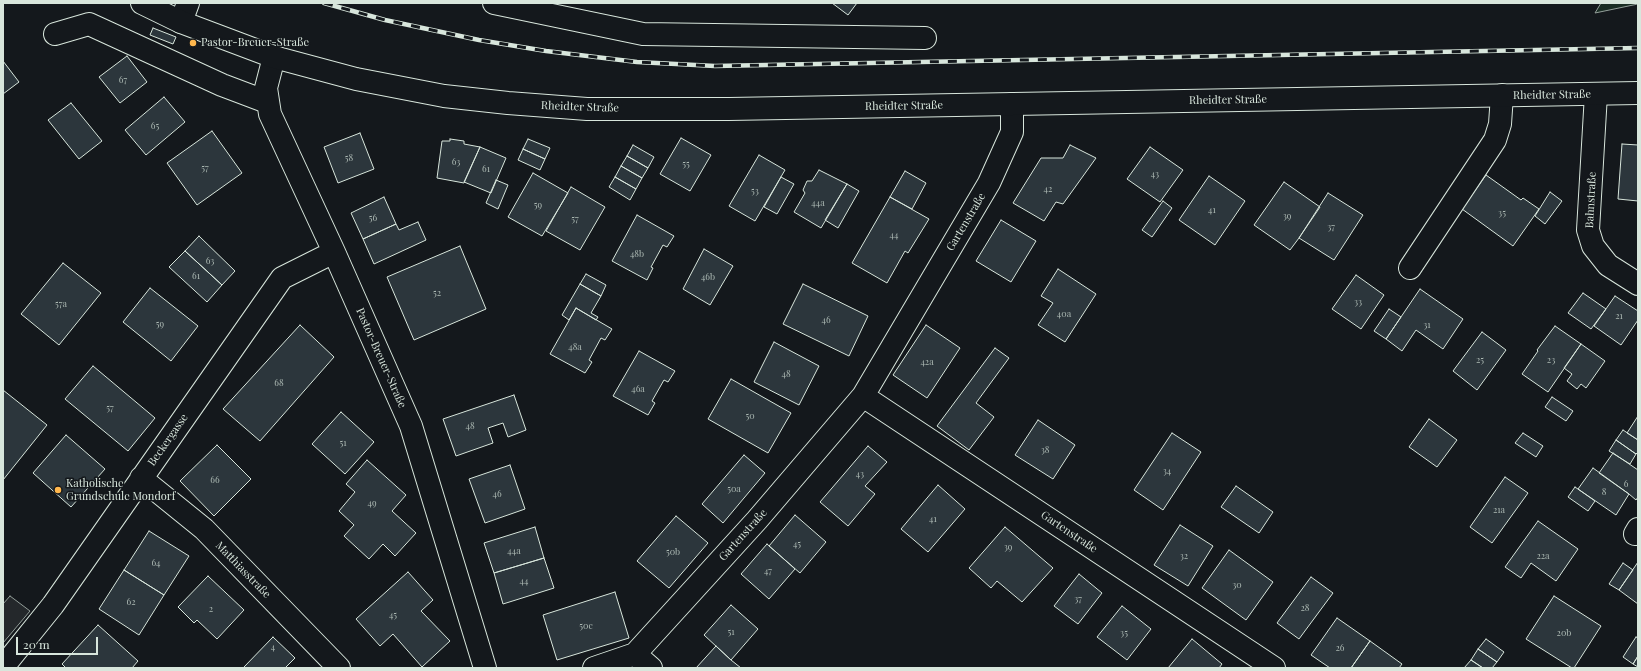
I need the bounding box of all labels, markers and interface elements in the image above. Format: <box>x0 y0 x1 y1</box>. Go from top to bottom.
place label: Pastor-Breuer-Straße <box>201 36 309 50</box>
marker: Pastor-Breuer-Straße <box>188 38 198 48</box>
house number: 67 <box>119 75 127 85</box>
street label: Rheidter Straße <box>1513 88 1591 102</box>
street label: Rheidter Straße <box>1189 93 1267 107</box>
street label: Rheidter Straße <box>541 99 619 115</box>
street label: Rheidter Straße <box>865 99 943 113</box>
house number: 65 <box>151 121 159 131</box>
house number: 58 <box>345 153 353 163</box>
house number: 63 <box>452 157 460 167</box>
house number: 55 <box>682 159 690 169</box>
house number: 57 <box>201 163 209 173</box>
house number: 61 <box>482 164 490 174</box>
house number: 43 <box>1151 169 1159 179</box>
street label: Bahnstraße <box>1583 171 1599 229</box>
house number: 42 <box>1044 184 1052 194</box>
house number: 53 <box>751 186 759 196</box>
street label: Gartenstraße <box>944 191 988 253</box>
house number: 44a <box>811 198 825 208</box>
house number: 59 <box>534 200 542 210</box>
house number: 41 <box>1208 205 1216 215</box>
house number: 35 <box>1498 208 1506 218</box>
house number: 39 <box>1283 211 1291 221</box>
house number: 56 <box>369 213 377 223</box>
house number: 57 <box>571 214 579 224</box>
house number: 37 <box>1327 222 1335 232</box>
house number: 44 <box>890 230 898 240</box>
house number: 48b <box>630 249 644 259</box>
house number: 63 <box>206 256 214 266</box>
house number: 61 <box>192 271 200 281</box>
house number: 46b <box>701 272 715 282</box>
house number: 52 <box>433 288 441 298</box>
house number: 33 <box>1354 297 1362 307</box>
house number: 57a <box>55 299 67 309</box>
street label: Pastor-Breuer-Straße <box>353 306 409 410</box>
house number: 40a <box>1057 309 1071 319</box>
house number: 21 <box>1615 311 1623 321</box>
house number: 46 <box>821 315 831 325</box>
house number: 59 <box>156 319 164 329</box>
house number: 31 <box>1423 320 1431 330</box>
house number: 48a <box>568 342 582 352</box>
house number: 25 <box>1476 355 1484 365</box>
house number: 23 <box>1547 355 1555 365</box>
house number: 42a <box>920 357 934 367</box>
house number: 48 <box>781 369 791 379</box>
house number: 68 <box>274 378 284 388</box>
house number: 46a <box>631 384 645 394</box>
house number: 57 <box>106 403 114 413</box>
street label: Beckergasse <box>145 411 191 469</box>
house number: 50 <box>745 411 755 421</box>
house number: 48 <box>465 421 475 431</box>
house number: 51 <box>339 438 347 448</box>
house number: 38 <box>1041 445 1049 455</box>
house number: 34 <box>1163 466 1171 476</box>
house number: 43 <box>856 469 864 479</box>
house number: 66 <box>210 475 220 485</box>
place label: Katholische Grundschule Mondorf <box>66 477 175 503</box>
house number: 6 <box>1624 479 1628 489</box>
house number: 50a <box>727 484 741 494</box>
marker: Katholische Grundschule Mondorf <box>53 485 63 495</box>
house number: 8 <box>1602 487 1606 497</box>
house number: 46 <box>492 489 502 499</box>
house number: 49 <box>367 498 377 508</box>
house number: 21a <box>1493 505 1505 515</box>
street label: Gartenstraße <box>716 506 770 564</box>
street label: Gartenstraße <box>1038 508 1100 556</box>
house number: 41 <box>929 514 937 524</box>
street label: Matthiasstraße <box>213 539 273 601</box>
house number: 45 <box>793 539 801 549</box>
house number: 39 <box>1004 542 1012 552</box>
house number: 44a <box>507 546 521 556</box>
house number: 50b <box>666 547 680 557</box>
house number: 32 <box>1180 551 1188 561</box>
house number: 22a <box>1536 551 1550 561</box>
house number: 64 <box>151 558 161 568</box>
house number: 47 <box>764 566 772 576</box>
house number: 44 <box>520 576 528 586</box>
house number: 30 <box>1232 580 1242 590</box>
house number: 37 <box>1074 594 1082 604</box>
house number: 62 <box>127 597 135 607</box>
house number: 28 <box>1301 603 1309 613</box>
house number: 2 <box>209 604 213 614</box>
house number: 45 <box>389 610 397 620</box>
house number: 50c <box>579 621 593 631</box>
house number: 51 <box>727 627 735 637</box>
house number: 35 <box>1120 628 1128 638</box>
house number: 20b <box>1557 628 1571 638</box>
scale bar <box>18 629 100 655</box>
text: 20 m <box>23 636 50 652</box>
house number: 4 <box>271 642 275 652</box>
house number: 26 <box>1336 643 1344 653</box>

